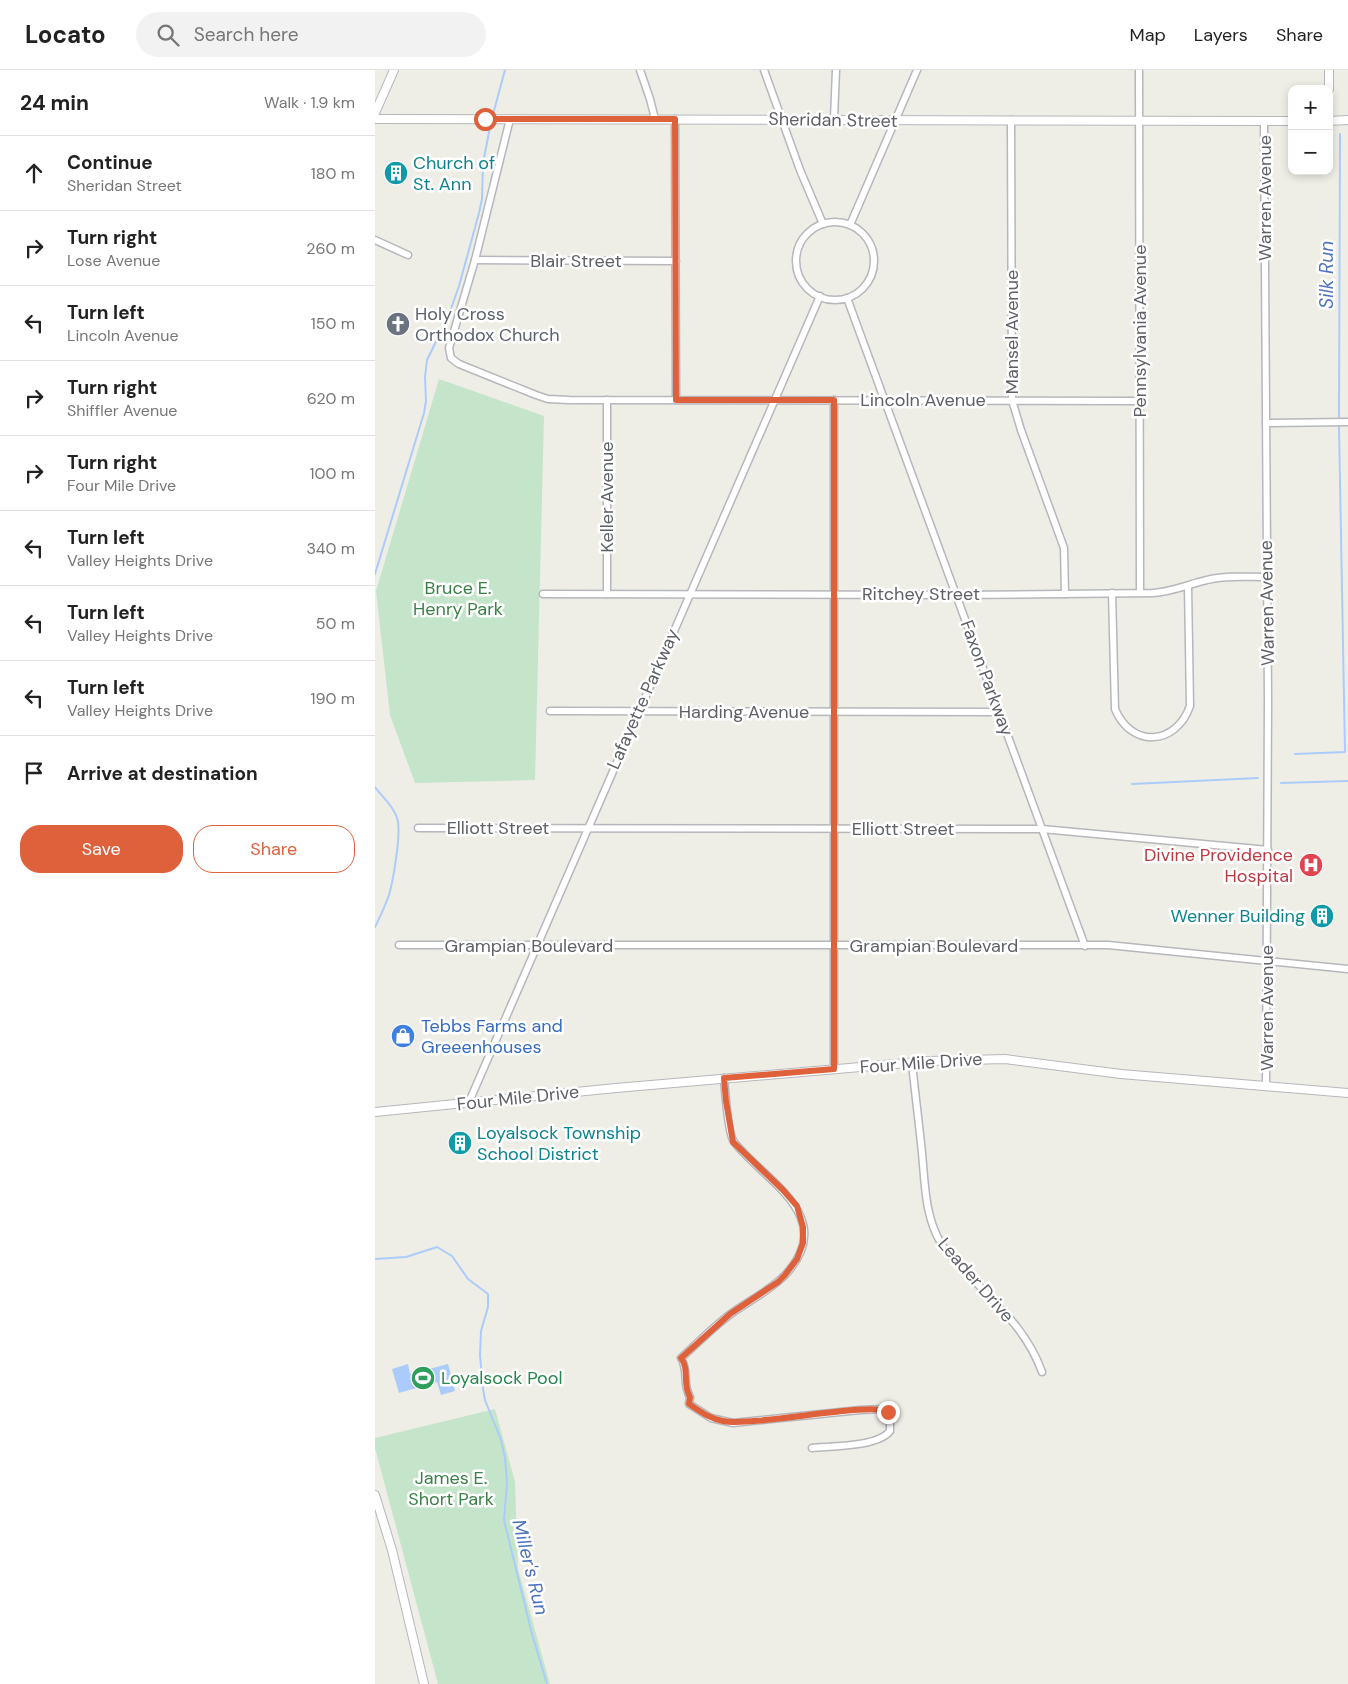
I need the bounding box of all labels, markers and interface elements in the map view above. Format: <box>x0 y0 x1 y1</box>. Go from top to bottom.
search box <box>136 12 486 57</box>
text: Locato <box>25 19 106 50</box>
icon: search <box>154 21 182 49</box>
text: Search here <box>194 22 299 47</box>
text: Map <box>1130 23 1166 47</box>
text: Layers <box>1194 23 1248 47</box>
text: Share <box>1276 23 1323 47</box>
map controls <box>1288 85 1333 175</box>
button: + <box>1288 85 1333 130</box>
text: 24 min <box>20 89 89 117</box>
text: Walk · 1.9 km <box>264 92 355 113</box>
street label: Sheridan Street <box>768 107 898 133</box>
route start <box>474 108 497 131</box>
button: − <box>1288 130 1333 175</box>
street label: Warren Avenue <box>1253 135 1277 261</box>
text: Continue <box>67 150 153 175</box>
place label: Church of St. Ann <box>413 151 495 196</box>
icon: ahead <box>20 159 48 187</box>
building icon: Church of St. Ann <box>383 160 409 186</box>
text: 180 m <box>311 163 355 184</box>
text: Sheridan Street <box>67 175 182 196</box>
text: Turn right <box>67 225 157 250</box>
icon: right <box>20 234 48 262</box>
text: 260 m <box>306 238 355 259</box>
water label: Silk Run <box>1314 241 1339 309</box>
street label: Pennsylvania Avenue <box>1128 245 1152 417</box>
street label: Blair Street <box>530 249 622 273</box>
text: Lose Avenue <box>67 250 160 271</box>
street label: Mansel Avenue <box>1000 270 1024 394</box>
text: Turn left <box>67 300 145 325</box>
place label: Holy Cross Orthodox Church <box>415 302 560 347</box>
icon: left <box>20 309 48 337</box>
church icon: Holy Cross Orthodox Church <box>385 311 411 337</box>
text: 150 m <box>311 313 355 334</box>
text: Lincoln Avenue <box>67 325 178 346</box>
text: Turn right <box>67 375 157 400</box>
icon: right <box>20 384 48 412</box>
text: 620 m <box>307 388 355 409</box>
street label: Lincoln Avenue <box>860 388 986 412</box>
text: Shiffler Avenue <box>67 400 177 421</box>
street label: Keller Avenue <box>595 441 619 553</box>
text: Turn right <box>67 450 157 475</box>
icon: right <box>20 459 48 487</box>
text: 100 m <box>310 463 355 484</box>
text: Four Mile Drive <box>67 475 176 496</box>
text: Turn left <box>67 525 145 550</box>
icon: left <box>20 534 48 562</box>
text: 340 m <box>306 538 355 559</box>
street label: Warren Avenue <box>1254 540 1280 666</box>
text: Valley Heights Drive <box>67 550 213 571</box>
park label: Bruce E. Henry Park <box>413 576 503 621</box>
street label: Ritchey Street <box>862 582 980 606</box>
text: Turn left <box>67 600 145 625</box>
icon: left <box>20 609 48 637</box>
text: 50 m <box>316 613 355 634</box>
street label: Faxon Parkway <box>955 617 1019 739</box>
text: Valley Heights Drive <box>67 625 213 646</box>
street label: Lafayette Parkway <box>601 625 685 773</box>
text: Turn left <box>67 675 145 700</box>
icon: left <box>20 684 48 712</box>
text: 190 m <box>311 688 355 709</box>
text: Valley Heights Drive <box>67 700 213 721</box>
street label: Harding Avenue <box>679 700 809 724</box>
icon: arrive <box>20 759 48 787</box>
text: Arrive at destination <box>67 761 258 786</box>
street label: Elliott Street <box>447 816 549 840</box>
street label: Elliott Street <box>852 817 954 841</box>
button: Save <box>20 825 183 873</box>
button: Share <box>193 825 355 873</box>
place label: Divine Providence Hospital <box>1144 843 1293 888</box>
hospital icon: Divine Providence Hospital <box>1298 852 1324 878</box>
building icon: Wenner Building <box>1309 903 1335 929</box>
place label: Wenner Building <box>1170 904 1305 928</box>
street label: Grampian Boulevard <box>445 934 613 958</box>
street label: Grampian Boulevard <box>850 934 1018 958</box>
street label: Warren Avenue <box>1255 945 1279 1071</box>
place label: Tebbs Farms and Greeenhouses <box>421 1014 563 1059</box>
shop icon: Tebbs Farms and Greeenhouses <box>390 1023 416 1049</box>
street label: Four Mile Drive <box>859 1047 983 1079</box>
street label: Four Mile Drive <box>456 1080 580 1116</box>
place label: Loyalsock Township School District <box>477 1121 641 1166</box>
building icon: Loyalsock Township School District <box>447 1130 473 1156</box>
street label: Leader Drive <box>933 1233 1019 1327</box>
sports icon: Loyalsock Pool <box>410 1365 436 1391</box>
place label: Loyalsock Pool <box>441 1366 562 1390</box>
route end <box>877 1401 900 1424</box>
park label: James E. Short Park <box>408 1466 494 1511</box>
water label: Miller's Run <box>507 1517 555 1618</box>

